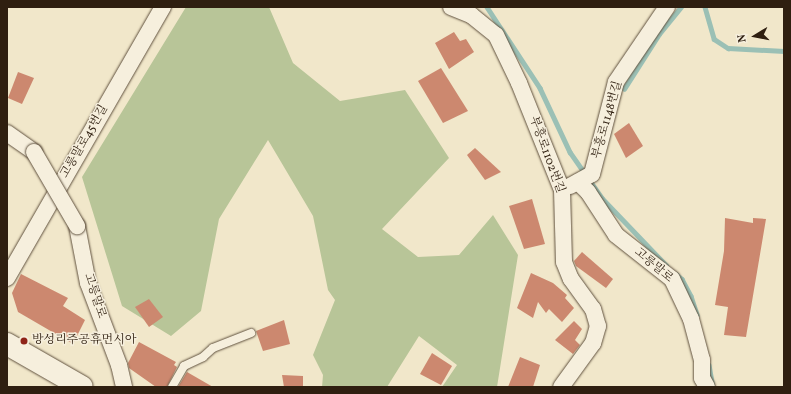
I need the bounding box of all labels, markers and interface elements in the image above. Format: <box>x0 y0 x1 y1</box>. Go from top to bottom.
north arrow <box>735 16 775 56</box>
text: N <box>735 33 751 43</box>
street label: 부흥로1148번길 <box>590 79 626 161</box>
street label: 고릉말로45번길 <box>58 103 112 181</box>
street label: 부흥로1102번길 <box>525 115 567 195</box>
street label: 고릉말로 <box>631 246 675 286</box>
street label: 고릉말로 <box>80 272 108 320</box>
place label: 방성리주공휴먼시아 <box>32 334 136 348</box>
marker: 방성리주공휴먼시아 <box>19 336 29 346</box>

